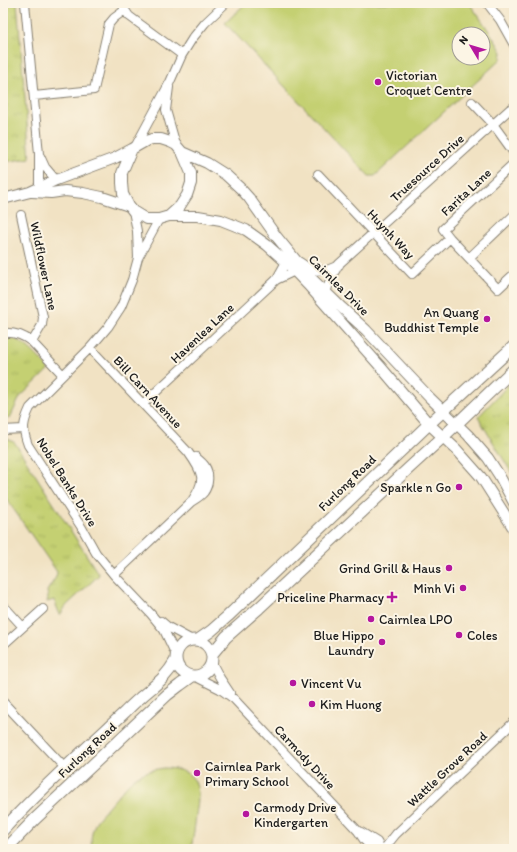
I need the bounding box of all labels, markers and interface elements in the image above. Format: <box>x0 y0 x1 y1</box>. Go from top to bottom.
north arrow <box>451 26 491 66</box>
text: N <box>456 33 471 47</box>
place label: Victorian Croquet Centre <box>386 68 472 98</box>
marker: Victorian Croquet Centre <box>373 77 383 87</box>
street label: Truesource Drive <box>387 131 467 205</box>
street label: Farita Lane <box>438 165 494 219</box>
street label: Huynh Way <box>364 206 418 262</box>
street label: Wildflower Lane <box>27 220 61 312</box>
street label: Cairnlea Drive <box>306 252 372 318</box>
street label: Havenlea Lane <box>167 300 237 366</box>
place label: An Quang Buddhist Temple <box>384 305 479 335</box>
marker: An Quang Buddhist Temple <box>482 314 492 324</box>
street label: Bill Carn Avenue <box>111 353 185 431</box>
street label: Nobel Banks Drive <box>34 435 100 529</box>
street label: Furlong Road <box>315 452 379 514</box>
place label: Sparkle n Go <box>380 480 451 495</box>
marker: Sparkle n Go <box>454 482 464 492</box>
place label: Grind Grill & Haus <box>339 561 441 576</box>
marker: Grind Grill & Haus <box>444 563 454 573</box>
place label: Minh Vi <box>414 581 455 596</box>
marker: Minh Vi <box>458 583 468 593</box>
place label: Priceline Pharmacy <box>277 590 384 605</box>
marker: Priceline Pharmacy <box>387 592 397 602</box>
place label: Cairnlea LPO <box>379 612 453 627</box>
marker: Cairnlea LPO <box>366 614 376 624</box>
place label: Blue Hippo Laundry <box>313 628 374 658</box>
place label: Coles <box>467 628 498 643</box>
marker: Coles <box>454 630 464 640</box>
marker: Blue Hippo Laundry <box>377 637 387 647</box>
place label: Vincent Vu <box>301 676 362 691</box>
marker: Vincent Vu <box>288 678 298 688</box>
place label: Kim Huong <box>320 697 382 712</box>
marker: Kim Huong <box>307 699 317 709</box>
street label: Furlong Road <box>55 719 119 781</box>
street label: Carmody Drive <box>271 722 339 792</box>
street label: Wattle Grove Road <box>404 728 490 810</box>
place label: Cairnlea Park Primary School <box>205 759 289 789</box>
marker: Cairnlea Park Primary School <box>192 768 202 778</box>
place label: Carmody Drive Kindergarten <box>254 800 337 830</box>
marker: Carmody Drive Kindergarten <box>241 809 251 819</box>

